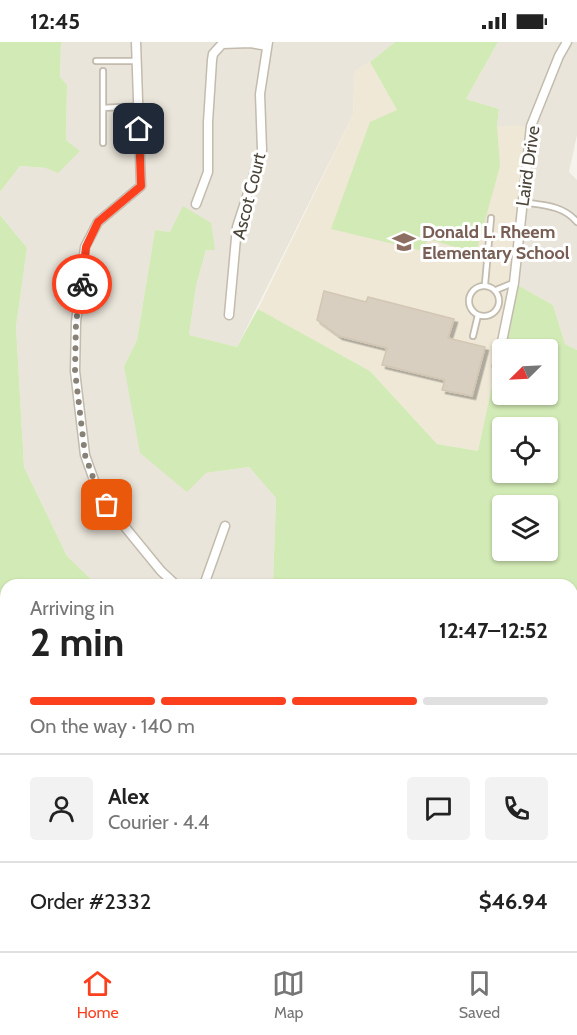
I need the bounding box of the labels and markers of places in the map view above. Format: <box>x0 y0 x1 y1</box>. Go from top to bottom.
pin <box>113 103 164 154</box>
place label: Donald L. Rheem Elementary School <box>422 221 570 264</box>
school or university icon: Donald L. Rheem Elementary School <box>391 229 417 255</box>
pin <box>81 479 132 530</box>

